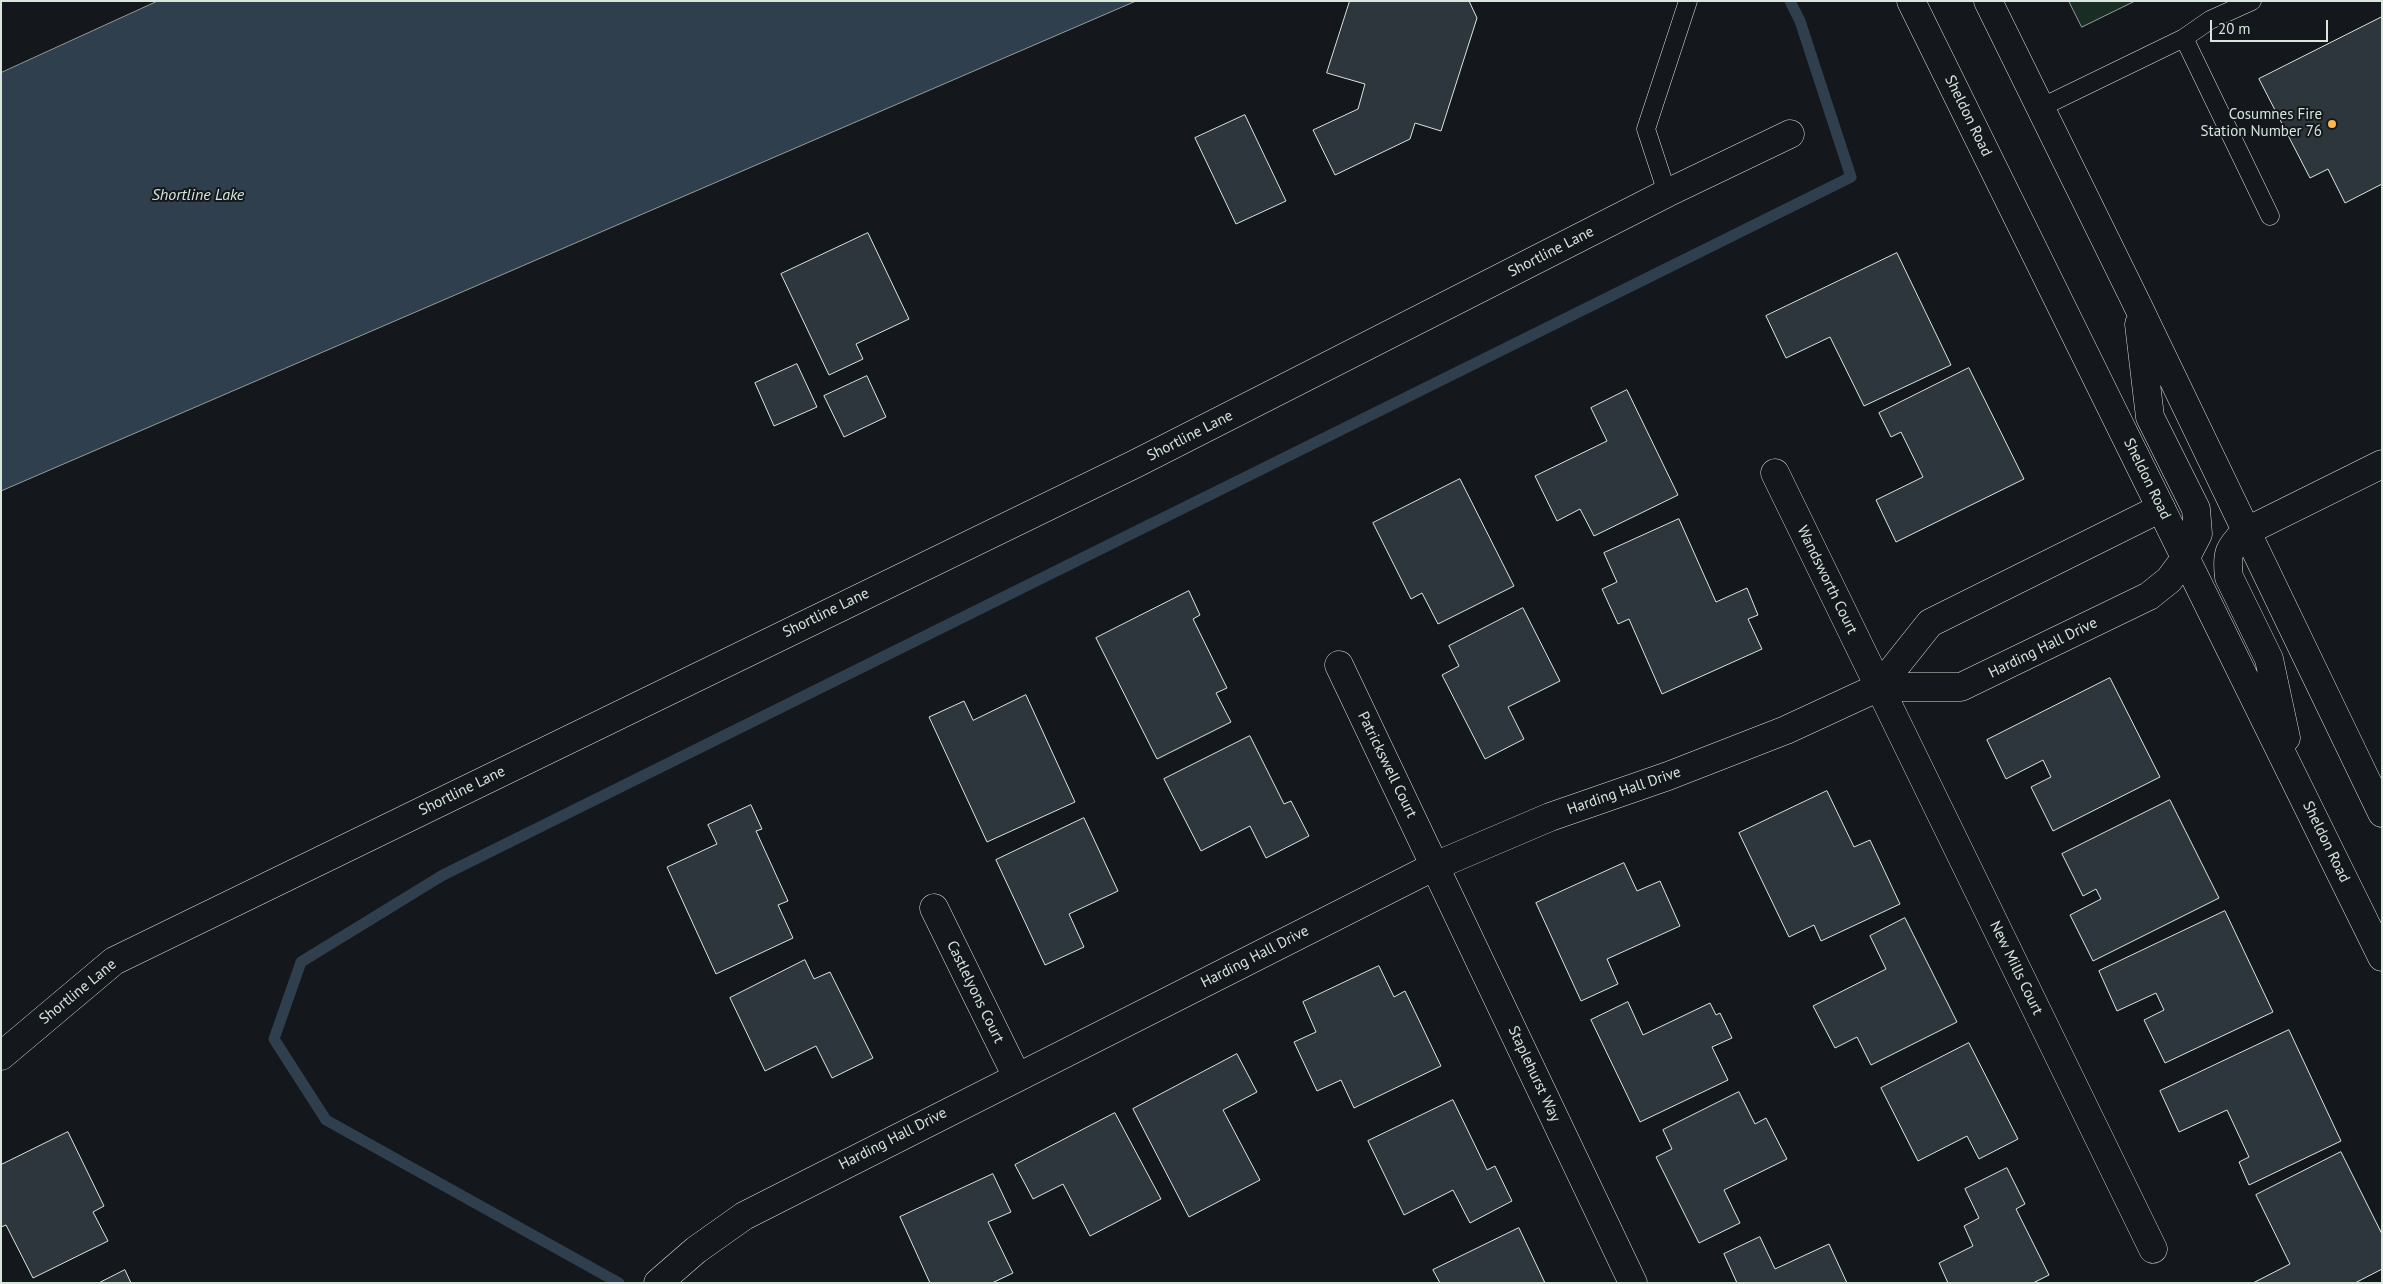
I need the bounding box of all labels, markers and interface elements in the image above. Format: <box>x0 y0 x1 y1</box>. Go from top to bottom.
scale bar <box>2213 10 2330 42</box>
text: 20 m <box>2218 19 2251 38</box>
street label: Sheldon Road <box>1941 72 1995 160</box>
place label: Cosumnes Fire Station Number 76 <box>2201 106 2322 141</box>
marker: Cosumnes Fire Station Number 76 <box>2326 118 2338 130</box>
water label: Shortline Lake <box>152 185 244 205</box>
street label: Shortline Lane <box>1505 223 1597 281</box>
street label: Shortline Lane <box>1144 407 1236 465</box>
street label: Sheldon Road <box>2120 435 2174 523</box>
street label: Wandsworth Court <box>1793 523 1861 637</box>
street label: Shortline Lane <box>780 584 872 642</box>
street label: Harding Hall Drive <box>1986 614 2100 682</box>
street label: Patrickswell Court <box>1354 709 1420 821</box>
street label: Shortline Lane <box>416 762 508 820</box>
street label: Harding Hall Drive <box>1565 763 1683 819</box>
street label: Sheldon Road <box>2299 798 2353 886</box>
street label: New Mills Court <box>1985 918 2047 1018</box>
street label: Harding Hall Drive <box>1198 922 1312 992</box>
street label: Castlelyons Court <box>942 938 1008 1046</box>
street label: Shortline Lane <box>36 955 120 1029</box>
street label: Staplehurst Way <box>1504 1023 1564 1125</box>
street label: Harding Hall Drive <box>836 1104 950 1174</box>

